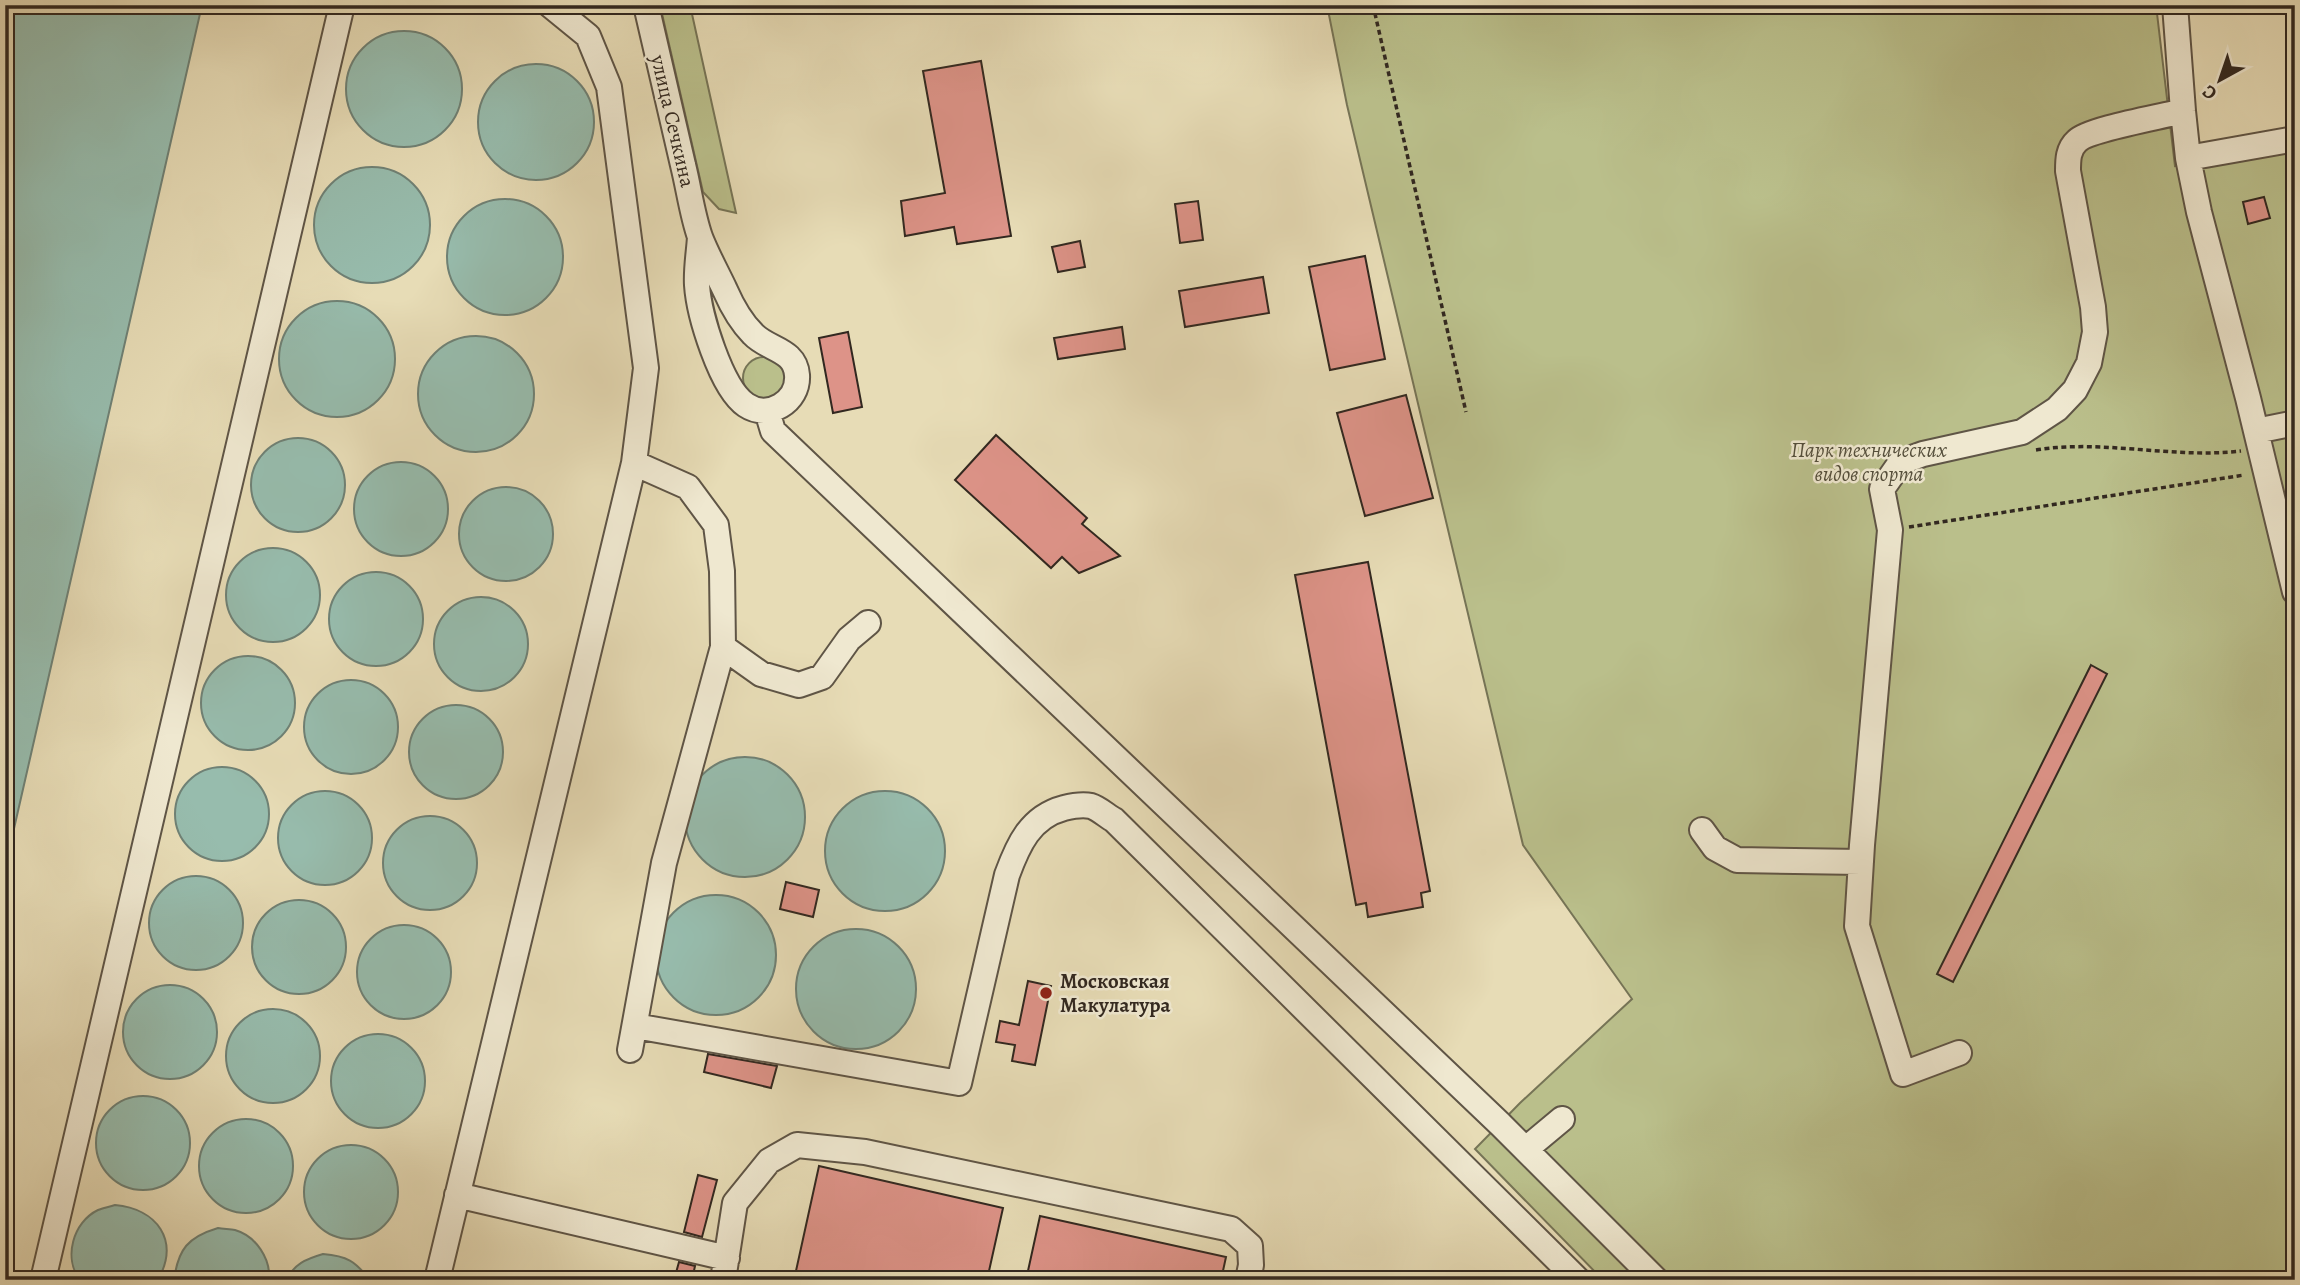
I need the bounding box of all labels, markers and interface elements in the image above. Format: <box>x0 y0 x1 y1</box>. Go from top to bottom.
north arrow <box>2184 46 2254 116</box>
street label: улица Сечкина <box>644 51 702 190</box>
text: С <box>2197 79 2223 106</box>
park label: Парк технических видов спорта <box>1791 436 1948 488</box>
place label: Московская Макулатура <box>1060 967 1171 1019</box>
marker: Московская Макулатура <box>1038 985 1054 1001</box>

